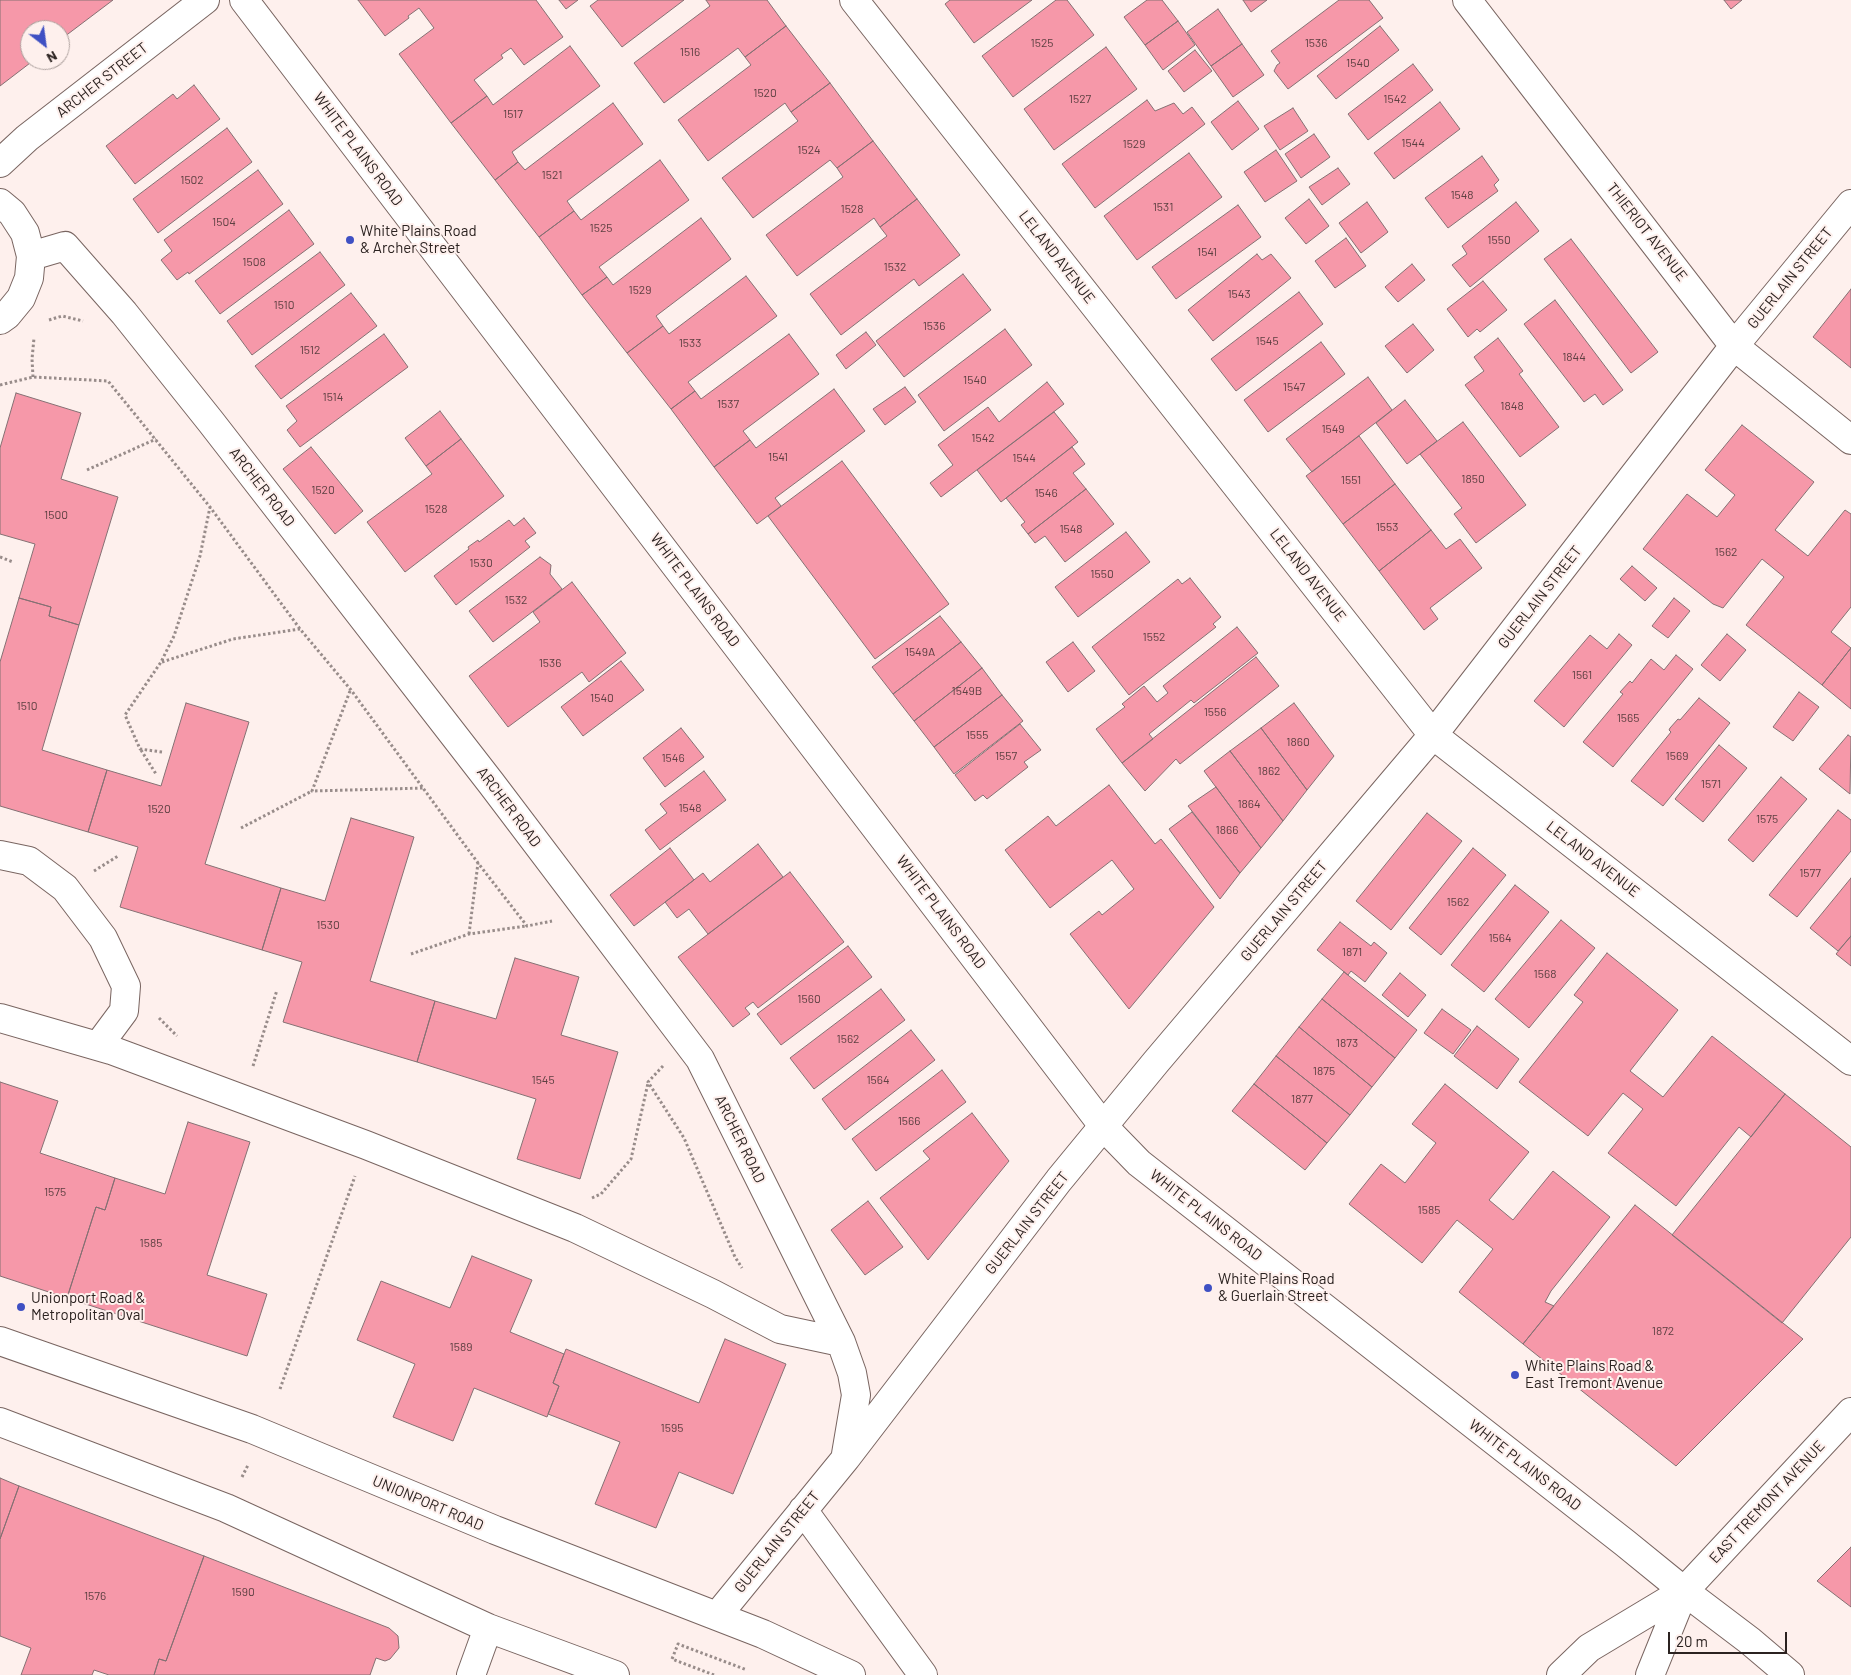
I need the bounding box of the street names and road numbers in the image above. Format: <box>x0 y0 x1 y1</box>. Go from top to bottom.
street label: ARCHER STREET <box>53 39 151 121</box>
street label: WHITE PLAINS ROAD <box>310 89 406 209</box>
street label: THIERIOT AVENUE <box>1603 179 1691 285</box>
street label: LELAND AVENUE <box>1015 207 1099 307</box>
street label: GUERLAIN STREET <box>1744 224 1836 332</box>
street label: ARCHER ROAD <box>226 444 298 530</box>
street label: LELAND AVENUE <box>1266 525 1350 625</box>
street label: WHITE PLAINS ROAD <box>647 530 743 650</box>
street label: GUERLAIN STREET <box>1494 542 1586 652</box>
street label: ARCHER ROAD <box>473 764 545 850</box>
street label: LELAND AVENUE <box>1543 817 1643 901</box>
street label: WHITE PLAINS ROAD <box>893 852 989 972</box>
street label: GUERLAIN STREET <box>1237 857 1331 965</box>
street label: ARCHER ROAD <box>711 1092 769 1186</box>
street label: WHITE PLAINS ROAD <box>1146 1166 1266 1264</box>
street label: GUERLAIN STREET <box>981 1168 1073 1278</box>
street label: WHITE PLAINS ROAD <box>1465 1416 1585 1514</box>
street label: EAST TREMONT AVENUE <box>1705 1437 1829 1567</box>
street label: UNIONPORT ROAD <box>370 1472 486 1534</box>
street label: GUERLAIN STREET <box>731 1488 823 1596</box>

